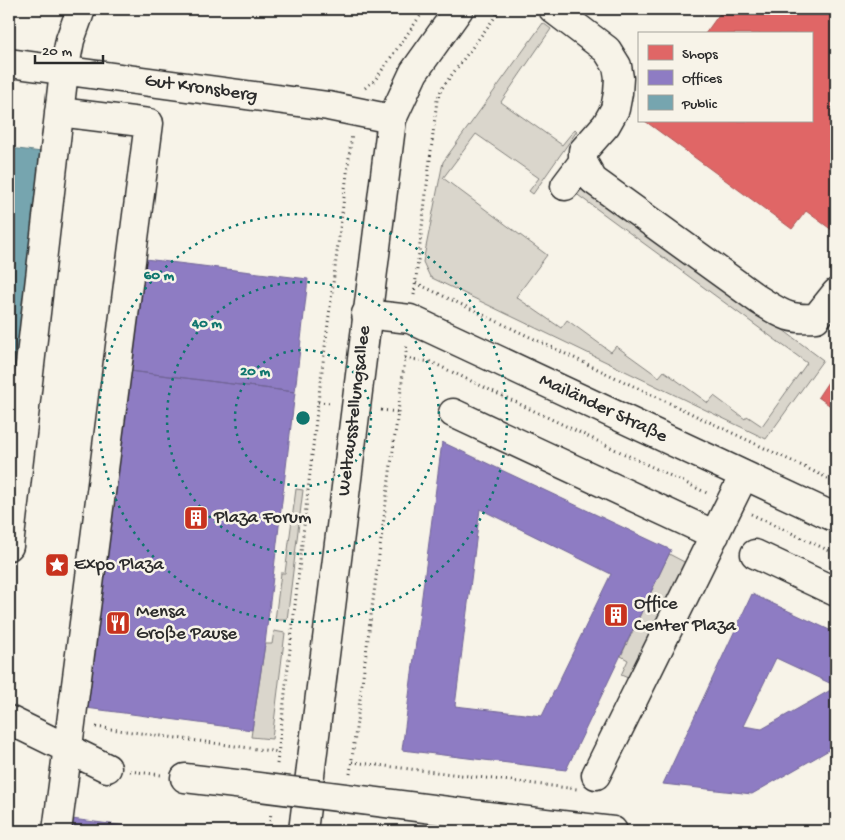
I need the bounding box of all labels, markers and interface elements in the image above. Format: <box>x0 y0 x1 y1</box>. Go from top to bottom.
scale bar <box>35 32 102 64</box>
legend <box>638 32 812 122</box>
text: 20 m <box>42 43 72 61</box>
text: Shops <box>682 46 718 64</box>
street label: Gut Kronsberg <box>143 70 259 108</box>
text: Offices <box>682 70 722 88</box>
text: Public <box>681 96 718 114</box>
text: 60 m <box>144 267 175 285</box>
text: 40 m <box>191 315 222 333</box>
street label: Weltausstellungsallee <box>333 324 377 498</box>
text: 20 m <box>240 363 270 381</box>
street label: Mailänder Straße <box>535 369 671 449</box>
centre of rings <box>294 409 312 427</box>
building icon: Plaza Forum <box>183 505 209 531</box>
place label: Plaza Forum <box>213 507 312 530</box>
place icon: Expo Plaza <box>44 552 70 578</box>
place label: Expo Plaza <box>74 554 165 577</box>
place label: Office Center Plaza <box>634 593 738 638</box>
place label: Mensa Große Pause <box>136 601 237 646</box>
building icon: Office Center Plaza <box>603 602 629 628</box>
restaurant icon: Mensa Große Pause <box>105 610 131 636</box>

